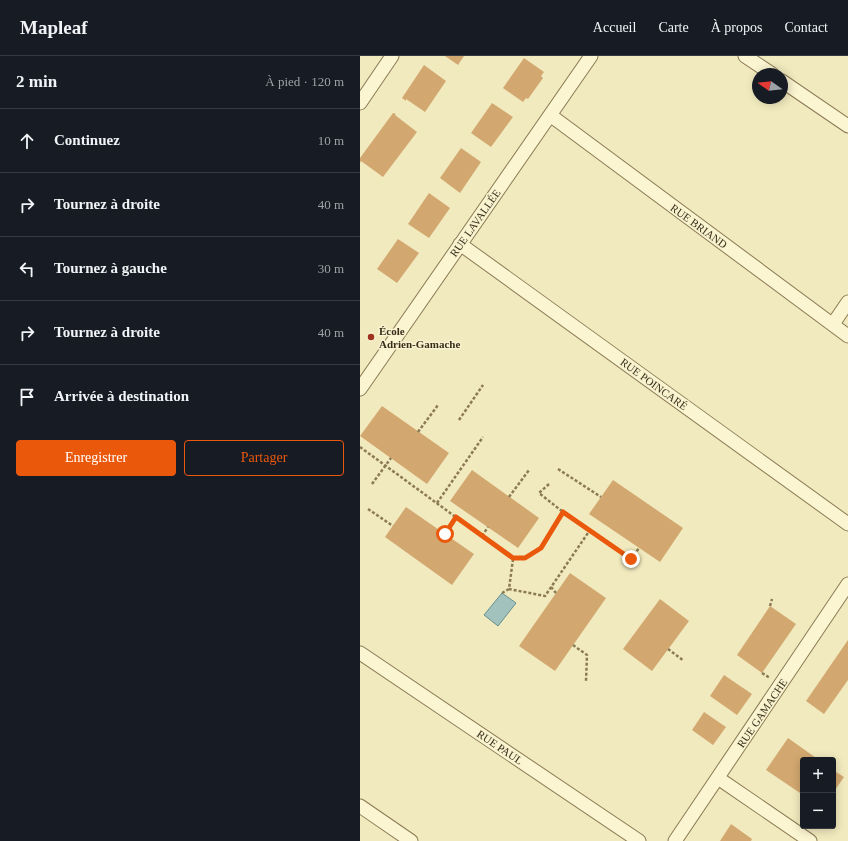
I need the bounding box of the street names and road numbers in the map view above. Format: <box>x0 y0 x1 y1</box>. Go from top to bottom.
street label: RUE LAVALLÉE <box>447 187 503 259</box>
street label: RUE BRIAND <box>668 201 730 251</box>
street label: RUE POINCARÉ <box>618 356 690 412</box>
street label: RUE GAMACHE <box>735 676 790 750</box>
street label: RUE PAUL <box>475 727 525 767</box>

